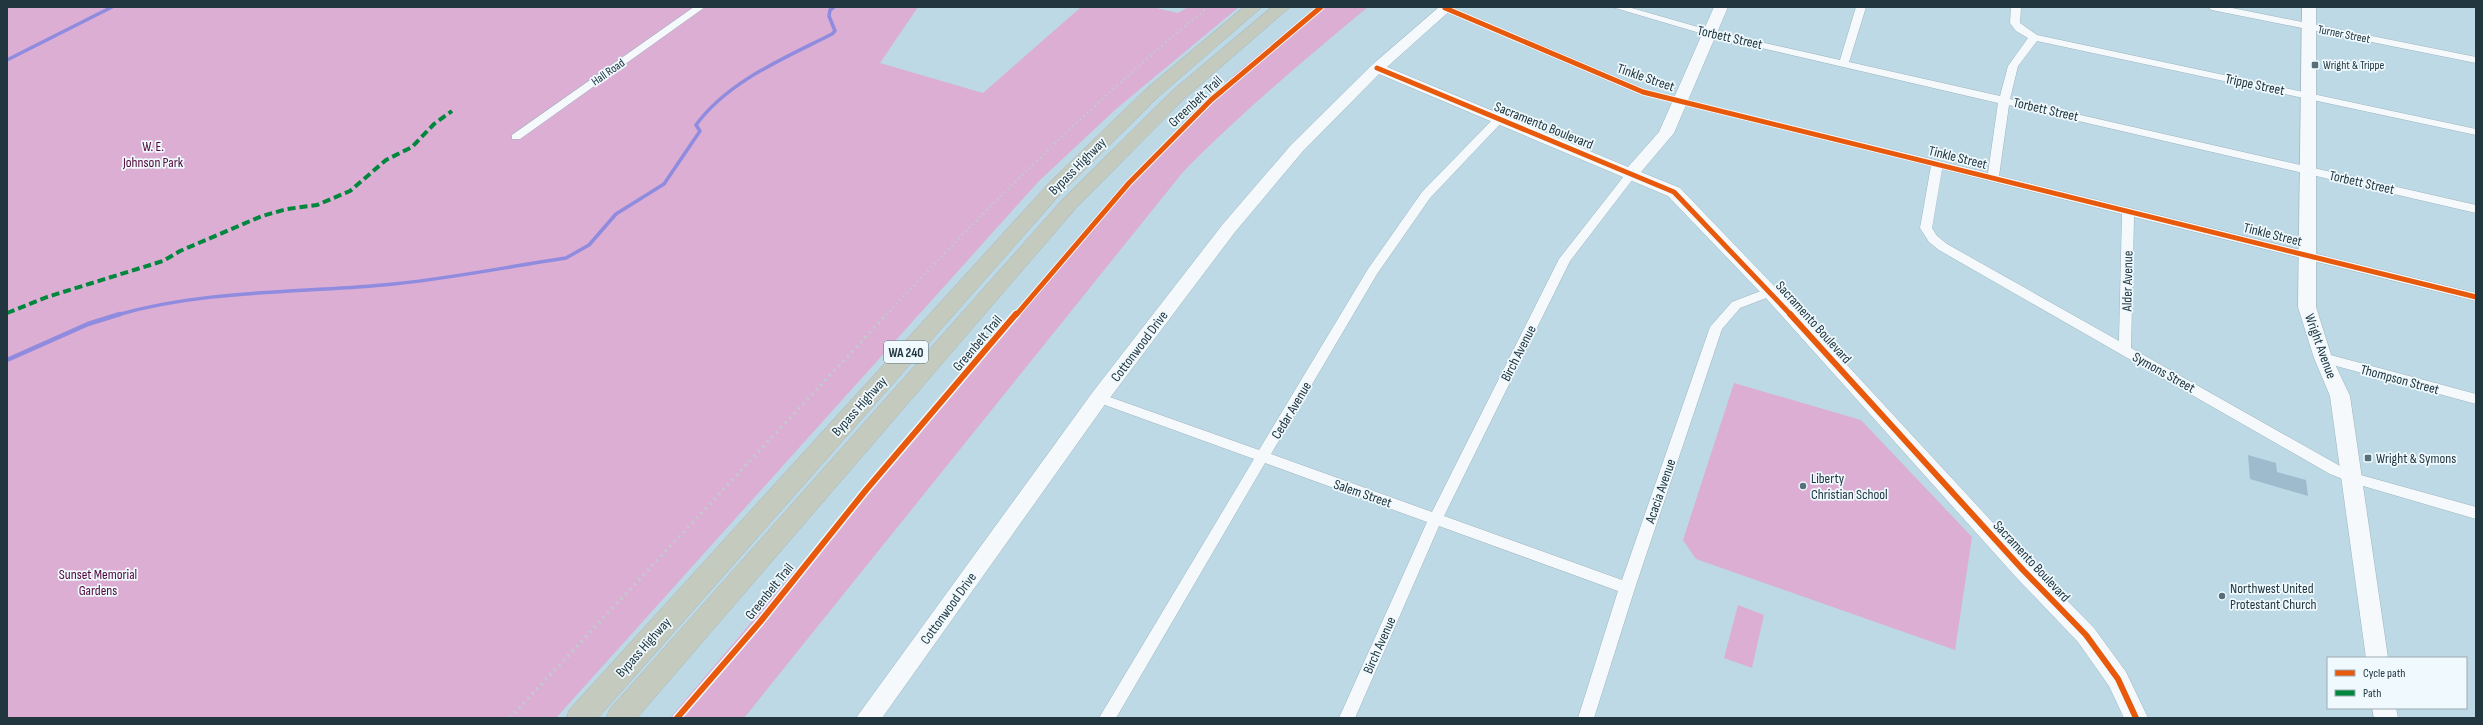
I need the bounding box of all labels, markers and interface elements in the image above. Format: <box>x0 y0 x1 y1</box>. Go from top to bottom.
street label: Torbett Street <box>1696 22 1764 53</box>
street label: Turner Street <box>2316 22 2372 47</box>
street label: Hall Road <box>589 56 628 89</box>
place label: Wright & Trippe <box>2323 58 2384 73</box>
street label: Tinkle Street <box>1615 60 1677 95</box>
marker: Wright & Trippe <box>2310 60 2320 70</box>
street label: Trippe Street <box>2224 70 2286 99</box>
street label: Greenbelt Trail <box>1165 72 1226 131</box>
street label: Torbett Street <box>2012 94 2080 125</box>
street label: Sacramento Boulevard <box>1492 98 1596 153</box>
street label: Bypass Highway <box>1045 134 1110 199</box>
park label: W. E. Johnson Park <box>122 138 184 171</box>
street label: Tinkle Street <box>1927 142 1989 173</box>
street label: Torbett Street <box>2328 167 2396 198</box>
street label: Tinkle Street <box>2242 219 2304 250</box>
street label: Alder Avenue <box>2118 251 2137 313</box>
street label: Sacramento Boulevard <box>1772 278 1855 367</box>
street label: Cottonwood Drive <box>1107 307 1172 385</box>
street label: Wright Avenue <box>2301 311 2340 381</box>
street label: Greenbelt Trail <box>949 312 1006 375</box>
street label: Birch Avenue <box>1497 322 1540 384</box>
road number: WA 240 <box>884 341 928 363</box>
street label: Symons Street <box>2129 348 2198 397</box>
street label: Thompson Street <box>2359 361 2441 398</box>
street label: Bypass Highway <box>828 373 891 440</box>
street label: Cedar Avenue <box>1268 378 1315 442</box>
place label: Wright & Symons <box>2376 450 2456 467</box>
marker: Wright & Symons <box>2363 453 2373 463</box>
street label: Acacia Avenue <box>1641 457 1679 527</box>
place label: Liberty Christian School <box>1811 470 1888 503</box>
street label: Salem Street <box>1332 476 1394 511</box>
marker: Liberty Christian School <box>1798 481 1808 491</box>
street label: Sacramento Boulevard <box>1990 517 2074 606</box>
street label: Greenbelt Trail <box>741 560 797 623</box>
park label: Sunset Memorial Gardens <box>59 566 137 599</box>
street label: Cottonwood Drive <box>917 569 980 648</box>
place label: Northwest United Protestant Church <box>2230 580 2317 613</box>
marker: Northwest United Protestant Church <box>2217 591 2227 601</box>
street label: Bypass Highway <box>612 614 675 681</box>
street label: Birch Avenue <box>1359 614 1400 676</box>
legend <box>2327 657 2467 709</box>
text: Cycle path <box>2363 666 2405 681</box>
text: Path <box>2363 686 2381 701</box>

